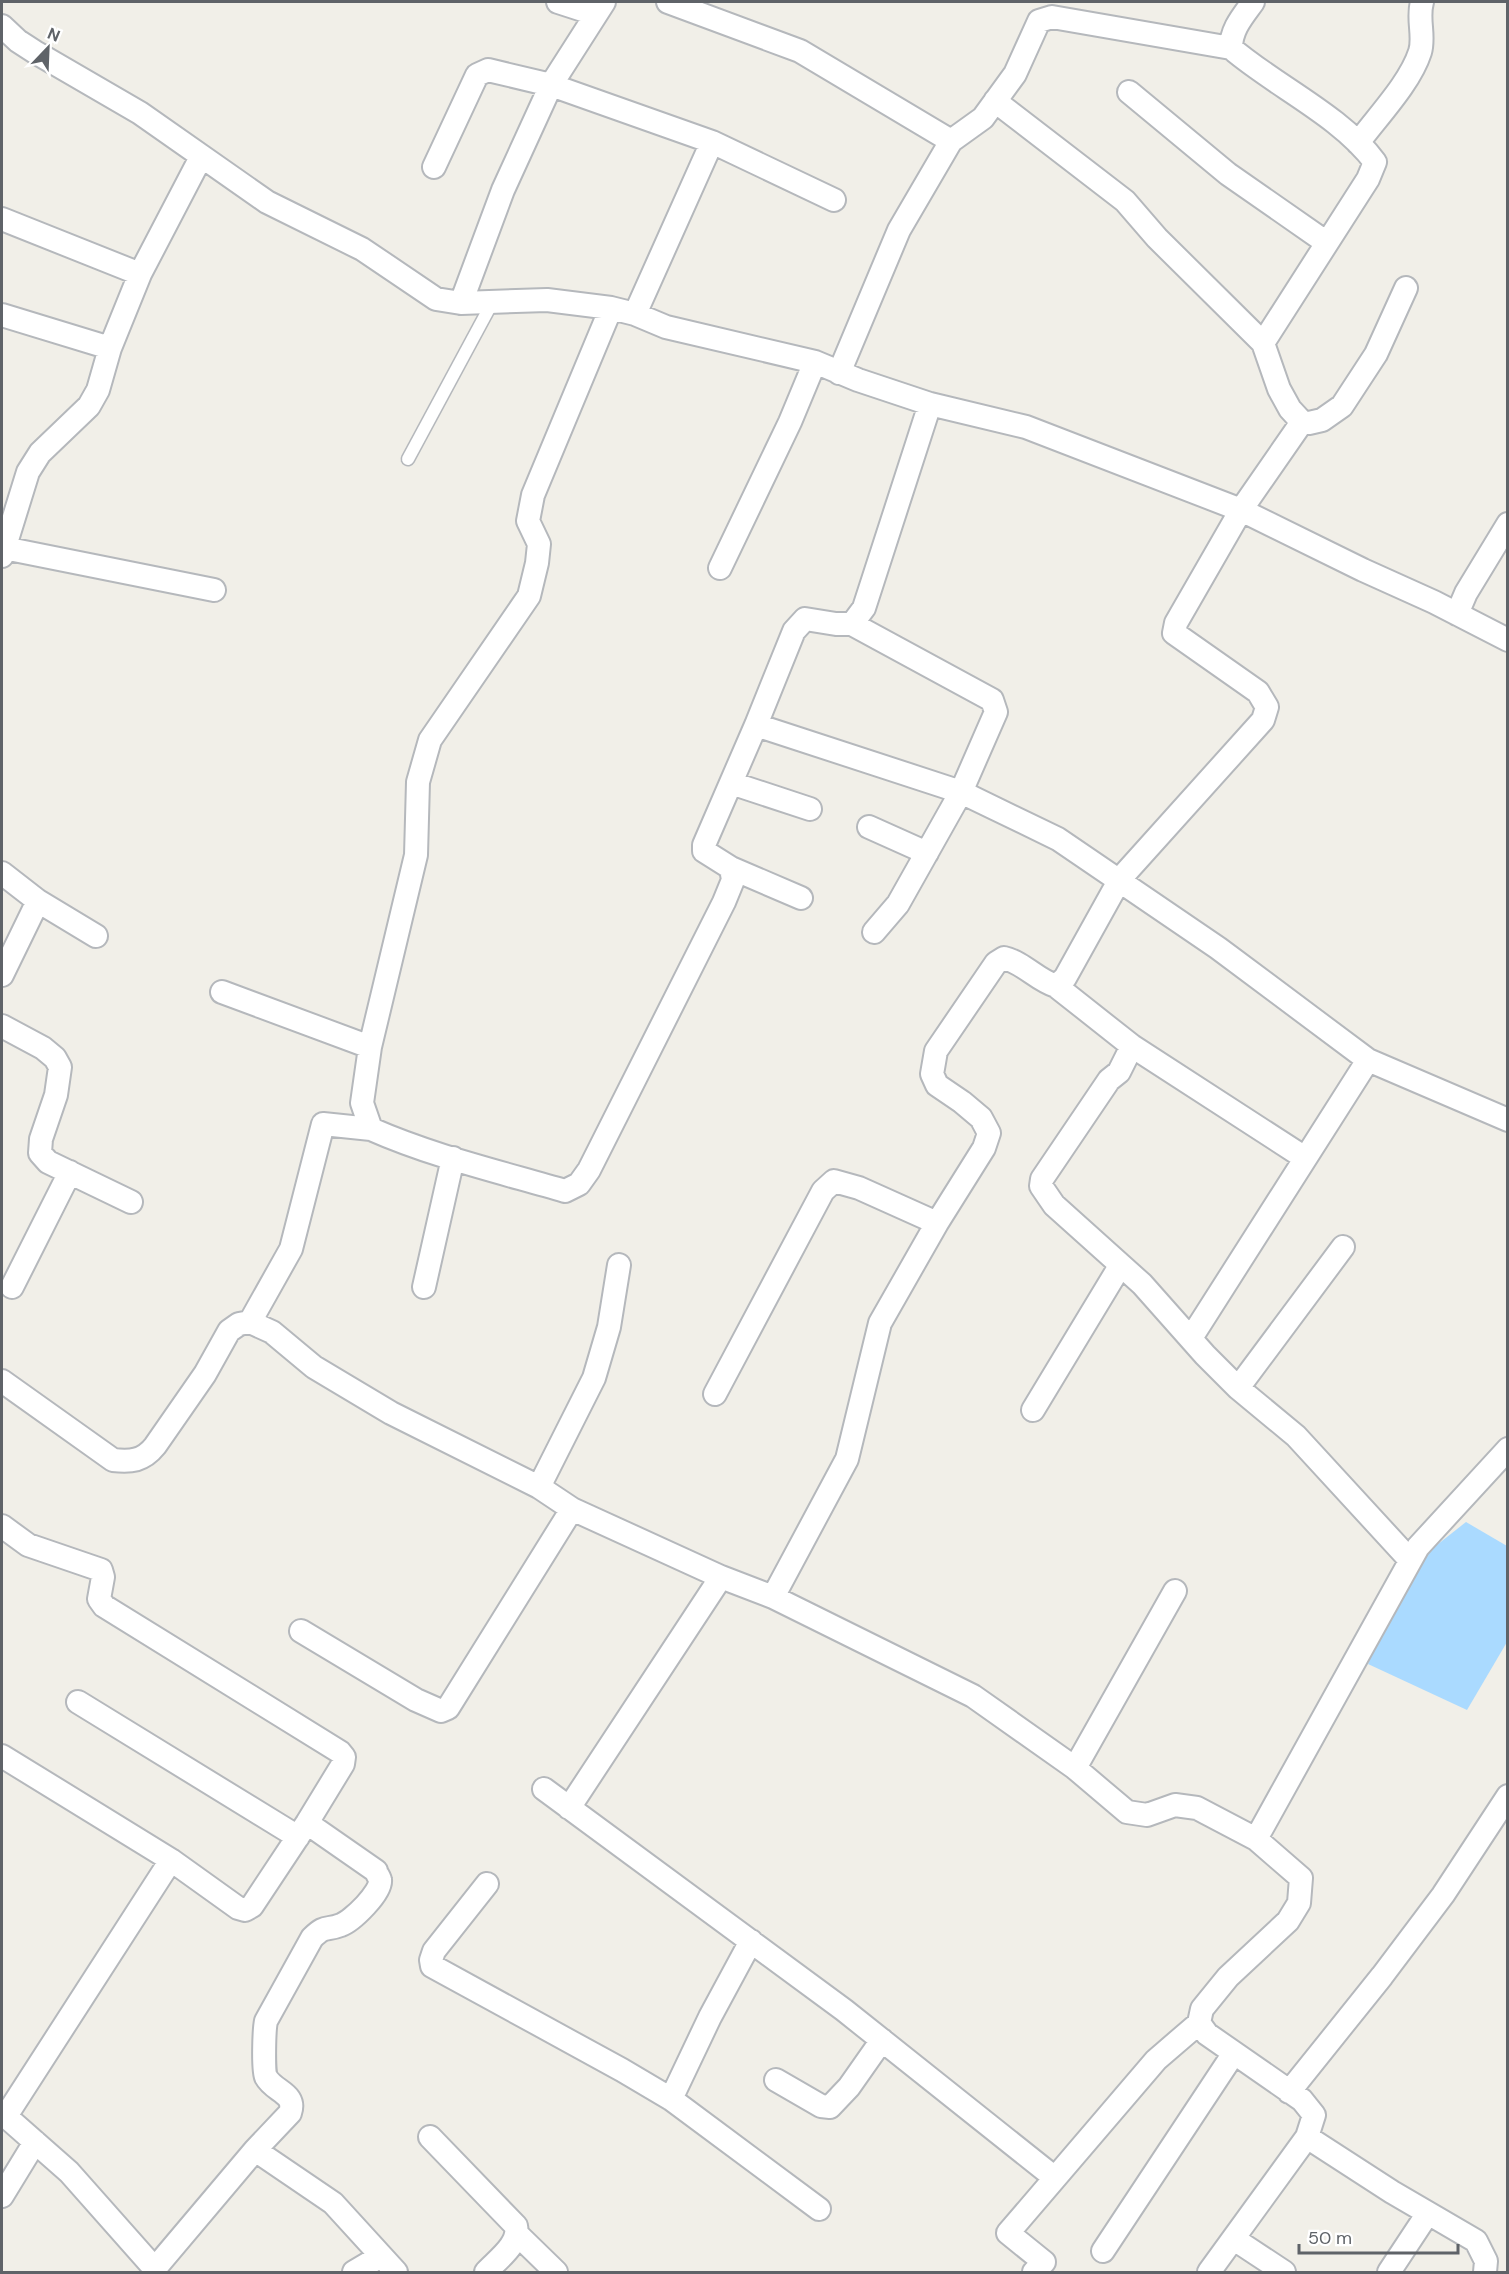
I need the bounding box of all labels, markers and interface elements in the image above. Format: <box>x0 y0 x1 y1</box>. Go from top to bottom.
north arrow <box>18 18 78 78</box>
text: N <box>44 23 63 47</box>
scale bar <box>1299 2217 1458 2255</box>
text: 50 m <box>1308 2226 1352 2250</box>

